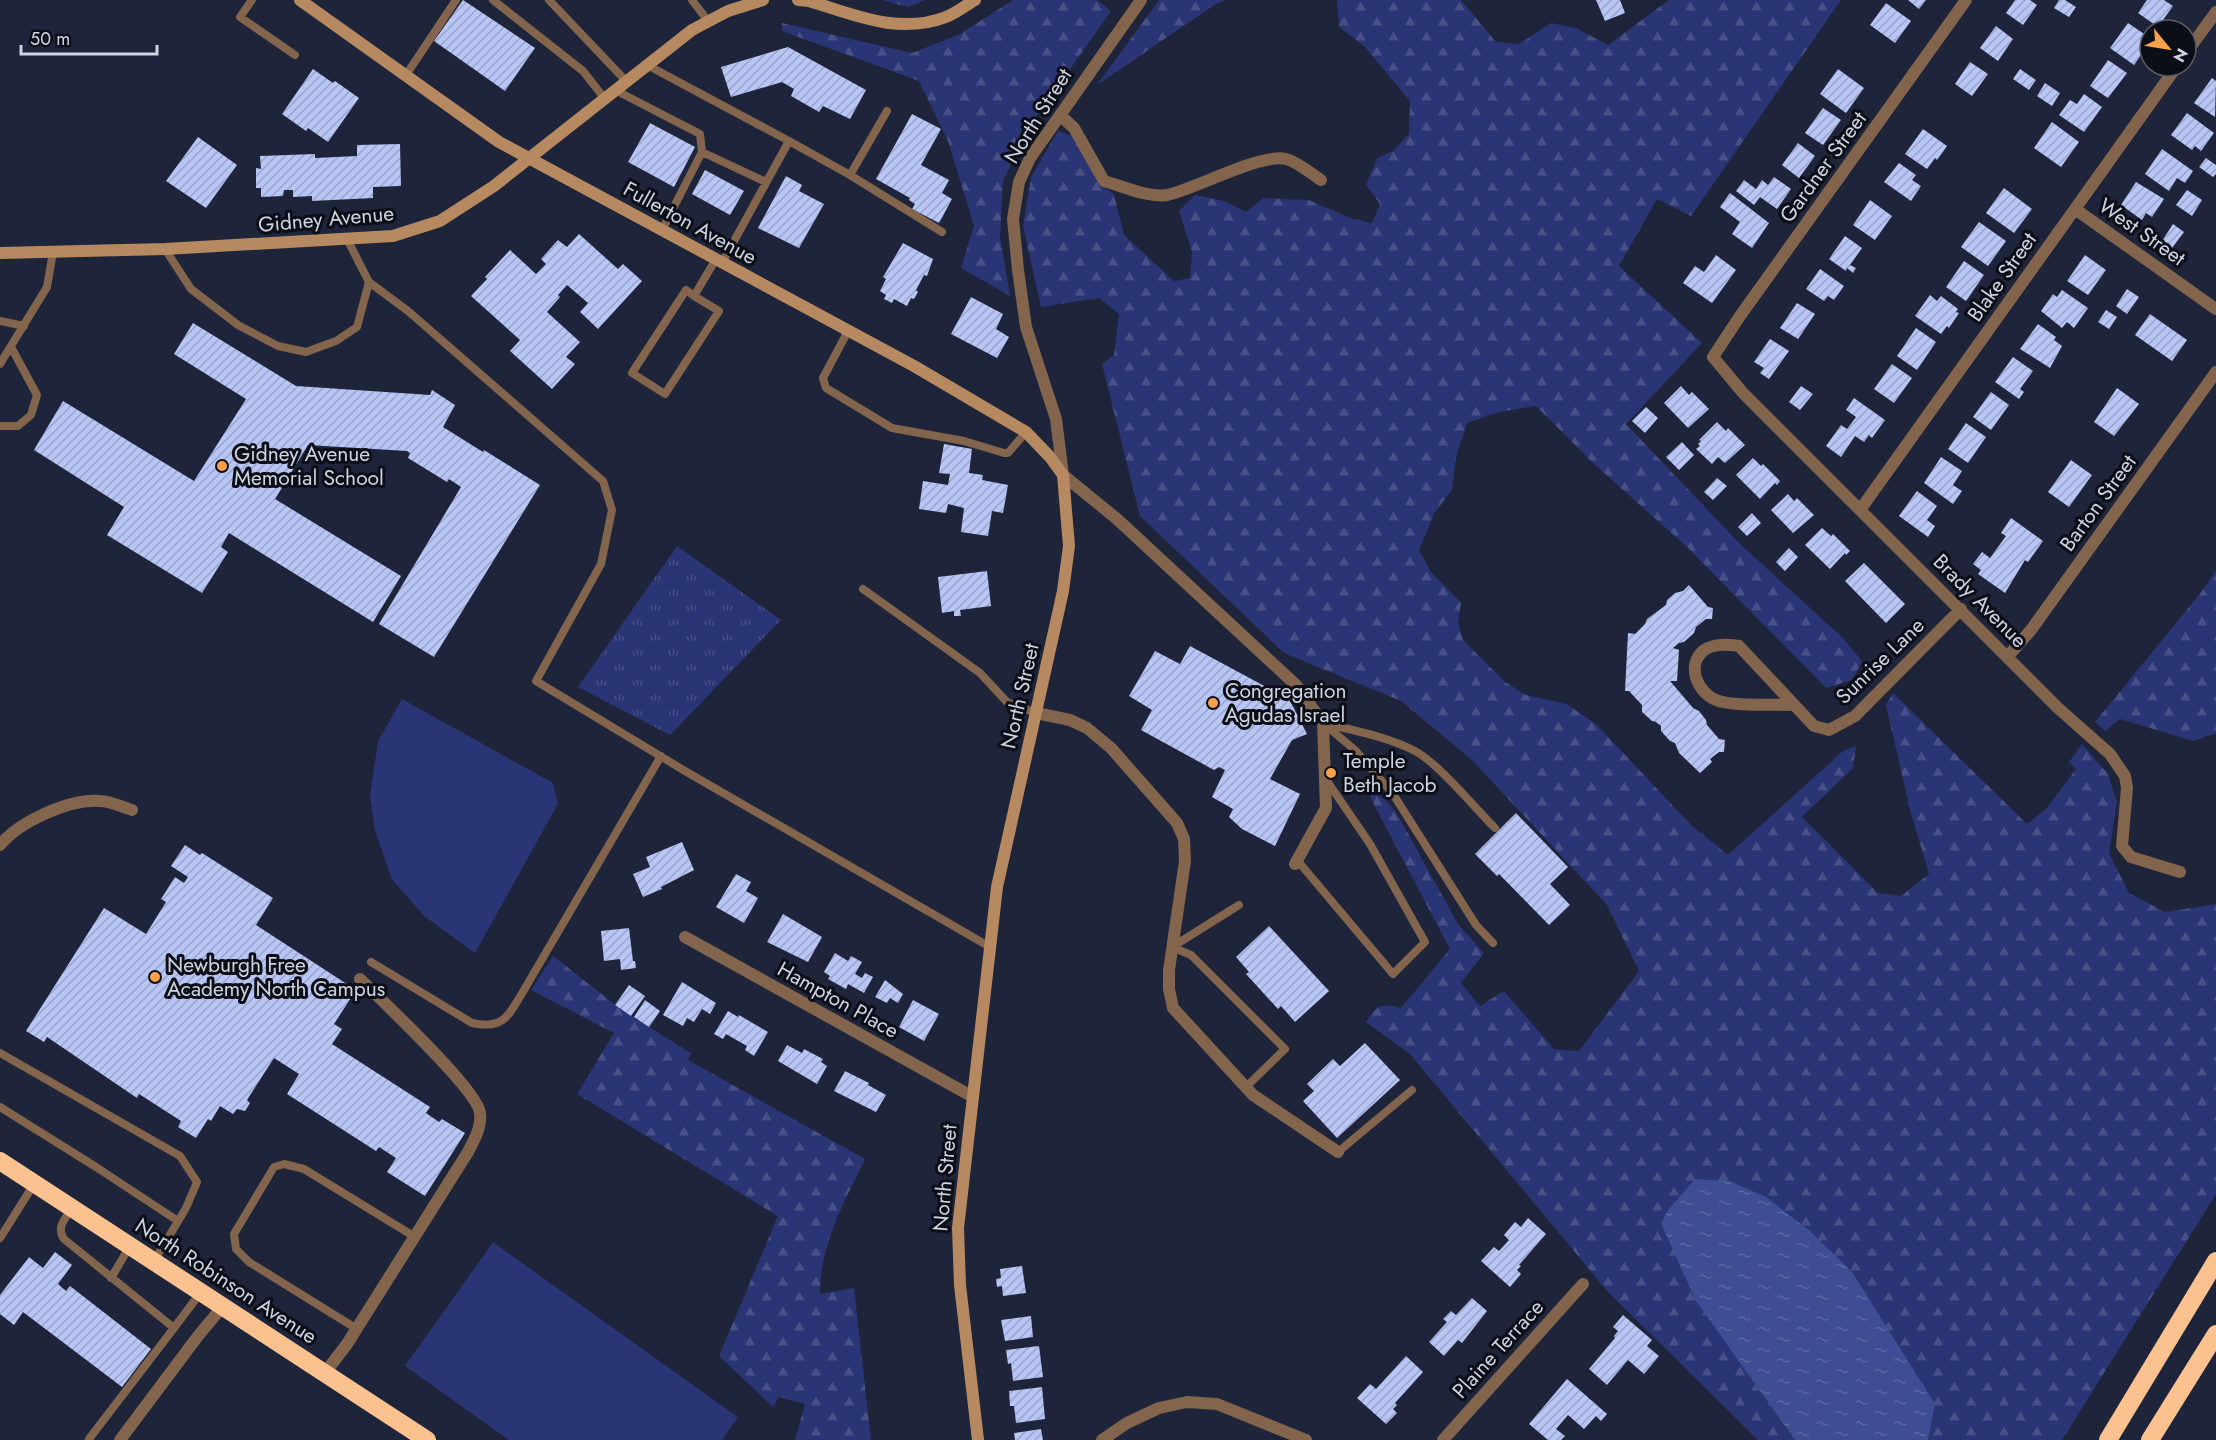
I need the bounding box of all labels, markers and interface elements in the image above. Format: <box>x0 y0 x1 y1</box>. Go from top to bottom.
scale bar <box>21 18 158 56</box>
north arrow <box>2138 18 2198 78</box>
text: 50 m <box>30 26 70 52</box>
text: N <box>2167 44 2194 67</box>
street label: North Street <box>997 63 1079 169</box>
street label: Gardner Street <box>1772 105 1874 229</box>
street label: Fullerton Avenue <box>618 174 762 272</box>
street label: West Street <box>2093 191 2191 273</box>
street label: Gidney Avenue <box>257 198 395 240</box>
street label: Blake Street <box>1960 226 2044 328</box>
place label: Gidney Avenue Memorial School <box>234 439 384 493</box>
street label: Barton Street <box>2053 448 2143 558</box>
marker: Gidney Avenue Memorial School <box>215 459 229 473</box>
street label: Brady Avenue <box>1926 547 2034 655</box>
street label: Sunrise Lane <box>1829 611 1931 711</box>
street label: North Street <box>993 640 1047 752</box>
place label: Congregation Agudas Israel <box>1225 676 1347 730</box>
marker: Congregation Agudas Israel <box>1206 696 1220 710</box>
place label: Temple Beth Jacob <box>1343 746 1437 800</box>
marker: Temple Beth Jacob <box>1324 766 1338 780</box>
place label: Newburgh Free Academy North Campus <box>167 950 385 1004</box>
street label: Hampton Place <box>772 954 904 1046</box>
marker: Newburgh Free Academy North Campus <box>148 970 162 984</box>
street label: North Street <box>925 1123 965 1233</box>
street label: North Robinson Avenue <box>129 1211 323 1351</box>
street label: Plaine Terrace <box>1445 1293 1551 1405</box>

